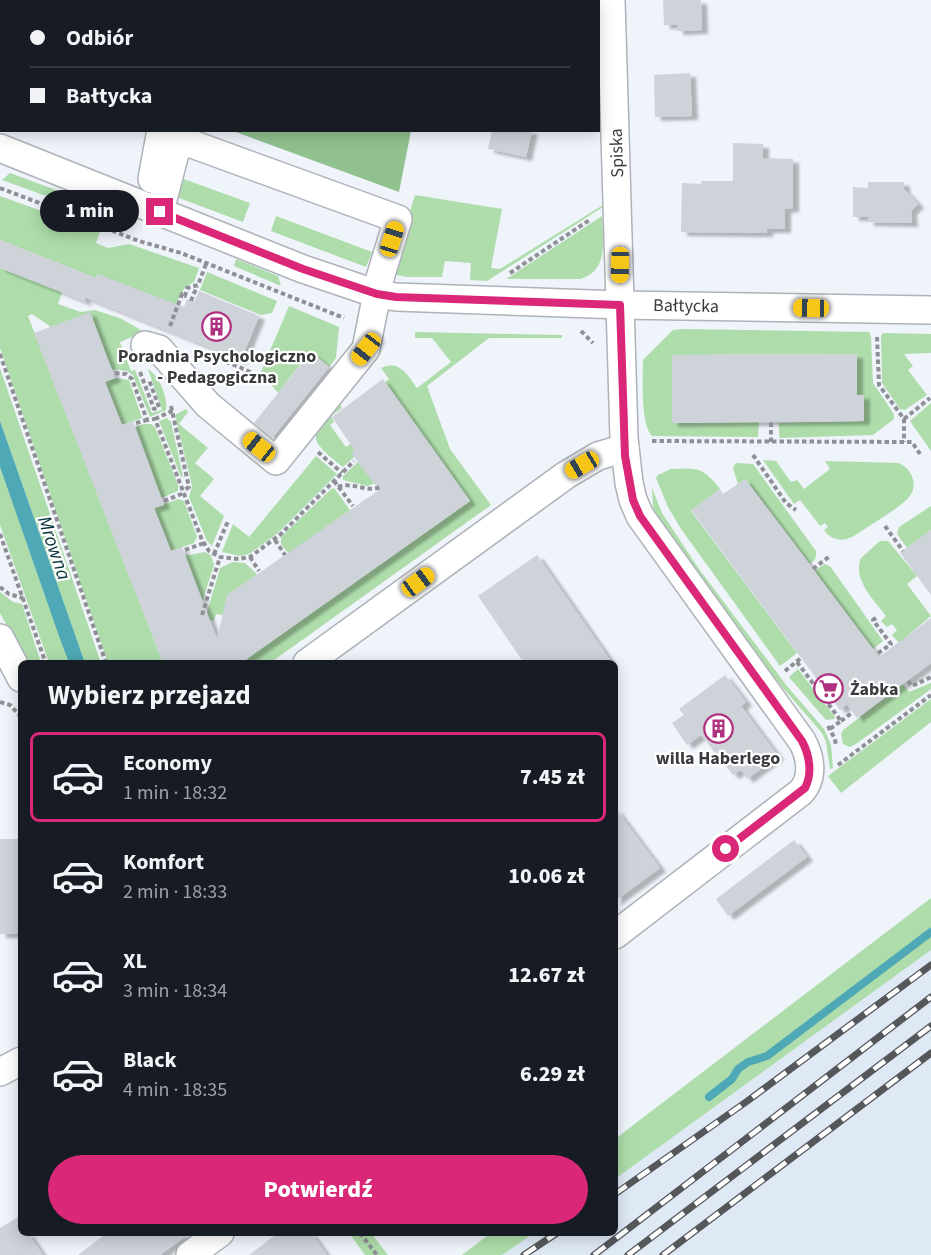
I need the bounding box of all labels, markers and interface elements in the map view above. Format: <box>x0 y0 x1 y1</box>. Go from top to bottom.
text: Odbiór <box>66 22 133 54</box>
text: Bałtycka <box>66 80 152 112</box>
street label: Spiska <box>604 128 630 178</box>
callout: 1 min <box>40 191 139 233</box>
text: 1 min <box>65 197 114 225</box>
route end <box>146 198 173 225</box>
car <box>378 219 406 259</box>
car <box>611 247 629 283</box>
street label: Bałtycka <box>653 293 719 319</box>
car <box>793 299 829 317</box>
building icon: Poradnia Psychologiczno - Pedagogiczna <box>201 311 233 343</box>
car <box>348 329 384 369</box>
place label: Poradnia Psychologiczno - Pedagogiczna <box>118 344 316 390</box>
car <box>239 429 279 465</box>
car <box>562 448 602 482</box>
water label: Mrowna <box>30 512 78 584</box>
car <box>398 564 438 600</box>
supermarket icon: Żabka <box>813 673 845 705</box>
text: Wybierz przejazd <box>48 676 251 715</box>
place label: Żabka <box>850 677 899 702</box>
building icon: willa Haberlego <box>702 713 734 745</box>
place label: willa Haberlego <box>656 746 780 771</box>
text: Economy <box>123 747 212 779</box>
icon: car <box>51 750 105 804</box>
text: 7.45 zł <box>520 761 585 793</box>
text: 1 min · 18:32 <box>123 779 227 807</box>
route start <box>712 835 739 862</box>
text: Komfort <box>123 846 204 878</box>
icon: car <box>51 849 105 903</box>
text: 10.06 zł <box>508 860 585 892</box>
text: 2 min · 18:33 <box>123 878 227 906</box>
text: XL <box>123 945 147 977</box>
icon: car <box>51 948 105 1002</box>
text: 12.67 zł <box>508 959 585 991</box>
text: 3 min · 18:34 <box>123 977 227 1005</box>
text: Black <box>123 1044 177 1076</box>
icon: car <box>51 1047 105 1101</box>
text: 6.29 zł <box>520 1058 585 1090</box>
text: 4 min · 18:35 <box>123 1076 227 1104</box>
button: Potwierdź <box>48 1155 588 1224</box>

